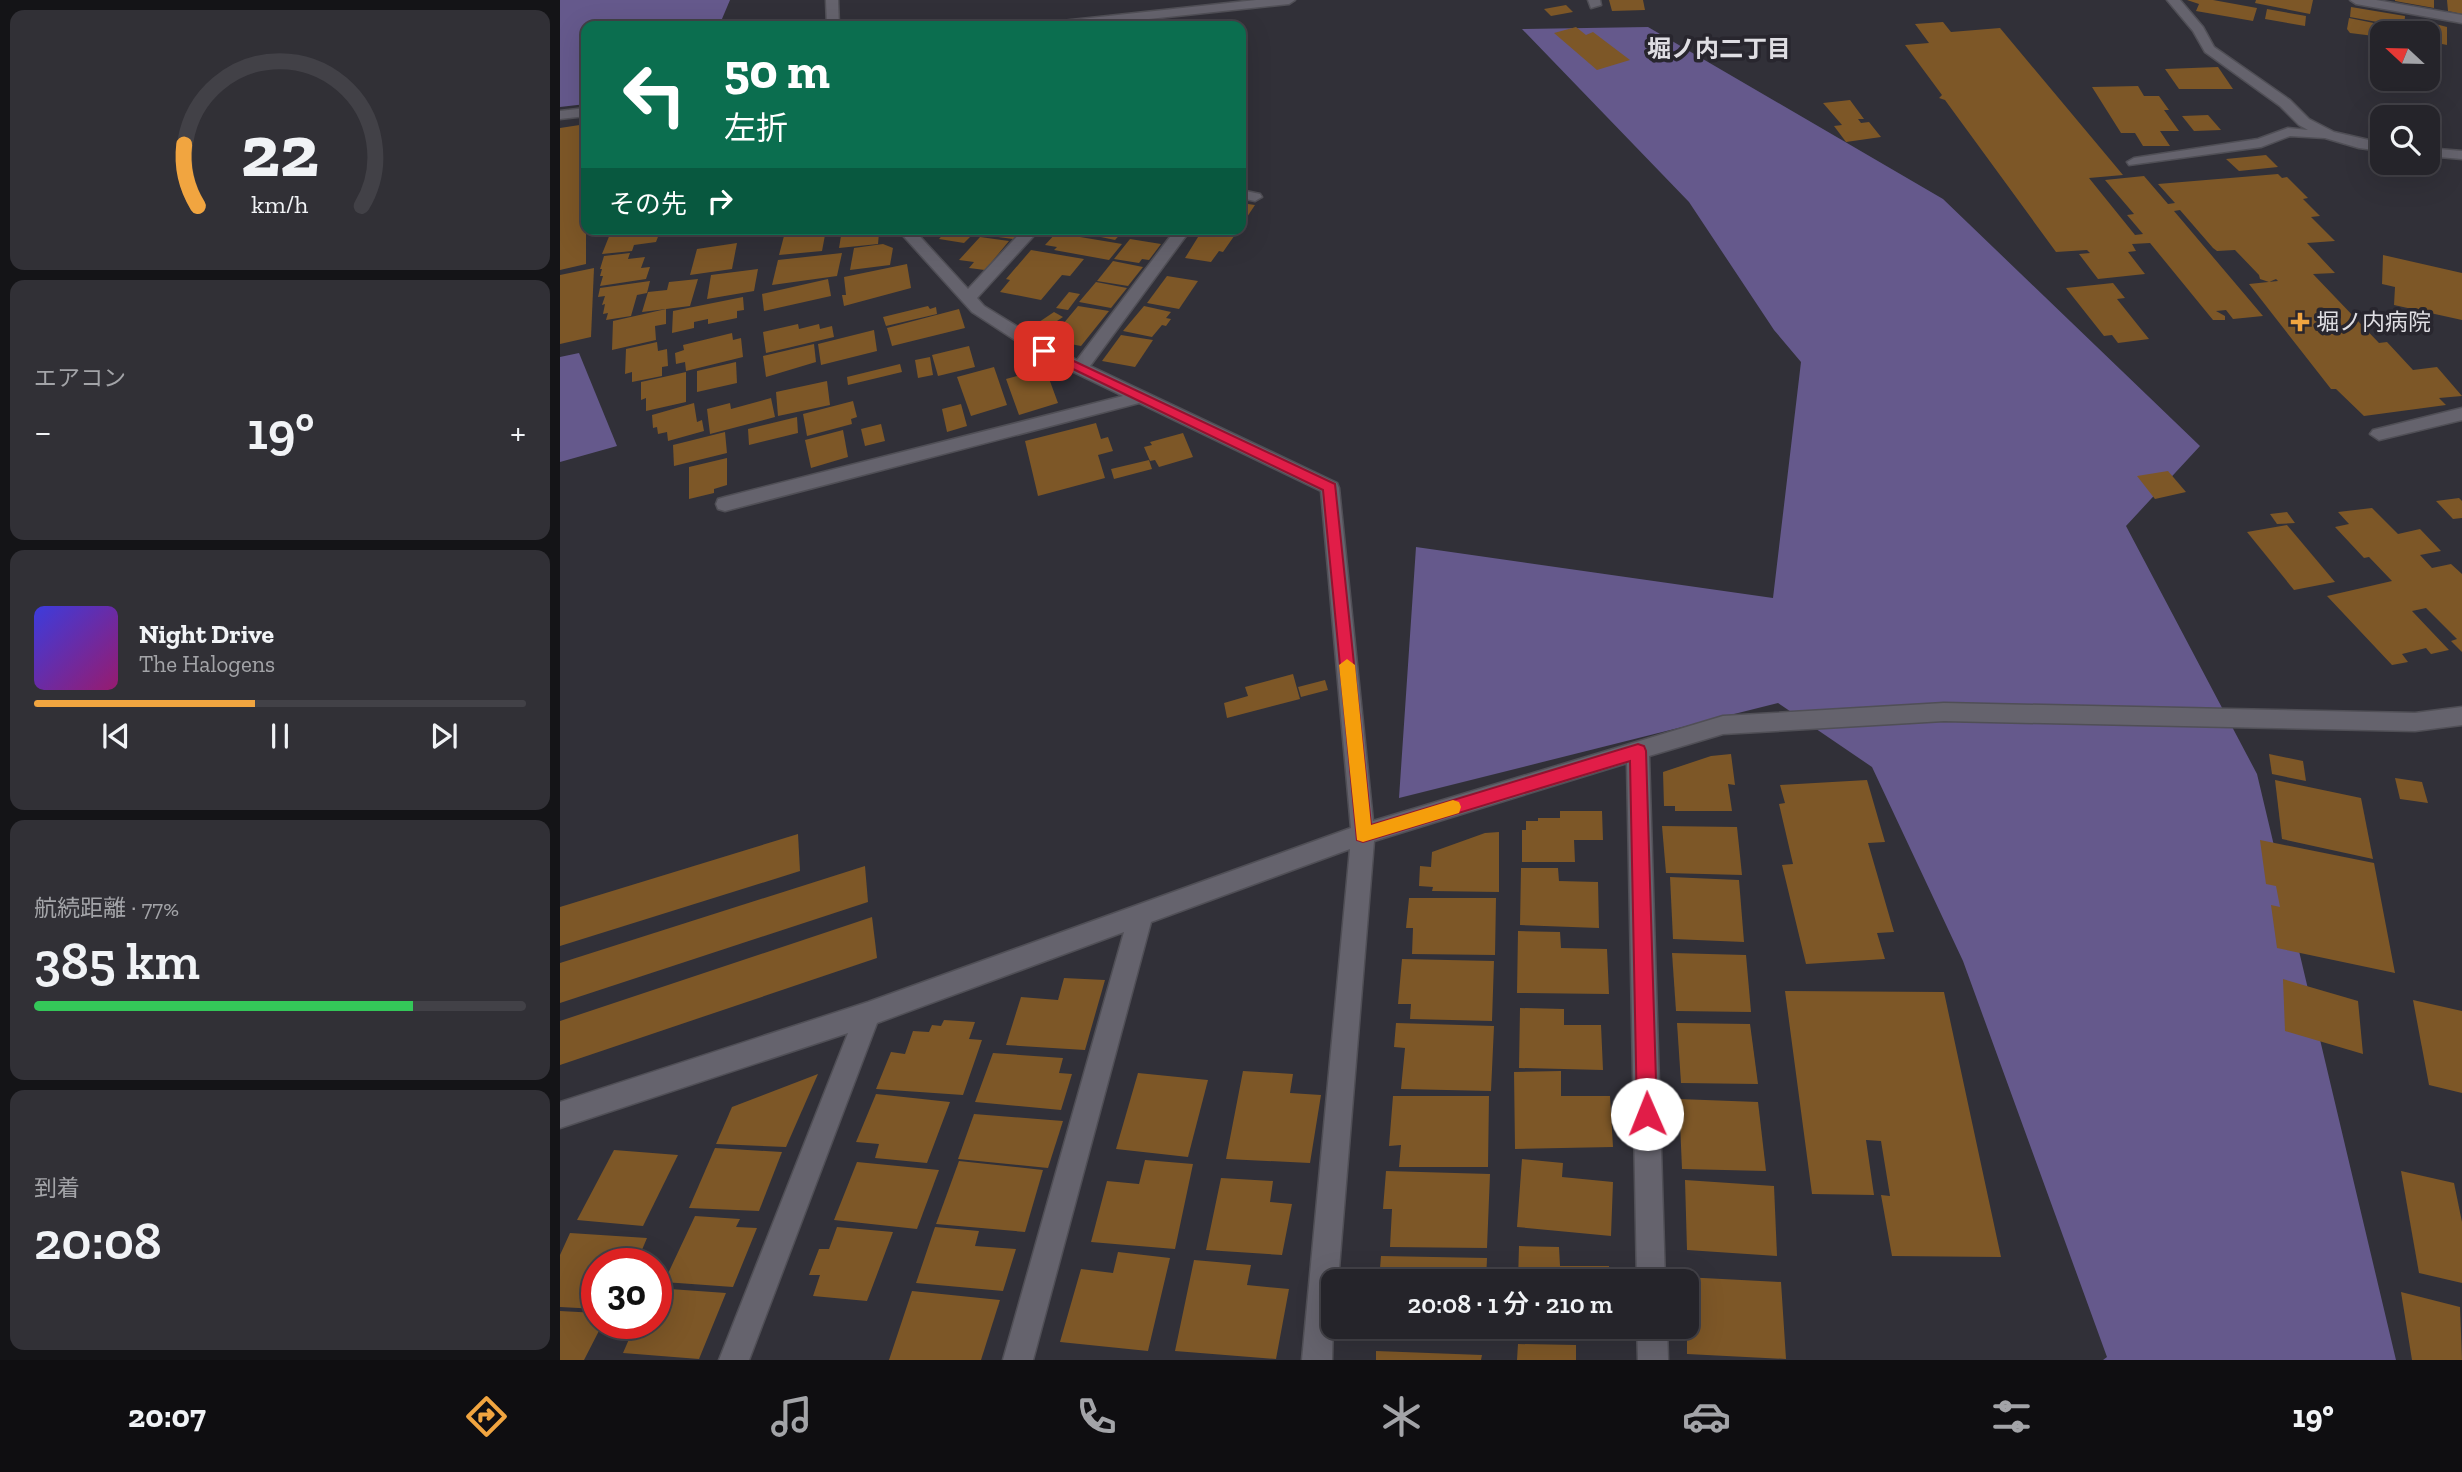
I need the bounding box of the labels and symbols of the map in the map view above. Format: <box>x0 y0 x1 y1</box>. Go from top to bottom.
north arrow <box>2370 21 2440 91</box>
district label: 堀ノ内二丁目 <box>1647 34 1791 63</box>
place label: 堀ノ内病院 <box>2316 308 2431 336</box>
marker: 堀ノ内病院 <box>2290 312 2310 332</box>
pin <box>1014 321 1074 381</box>
position arrow <box>1610 1077 1684 1151</box>
speed limit sign: 30 <box>581 1248 672 1339</box>

